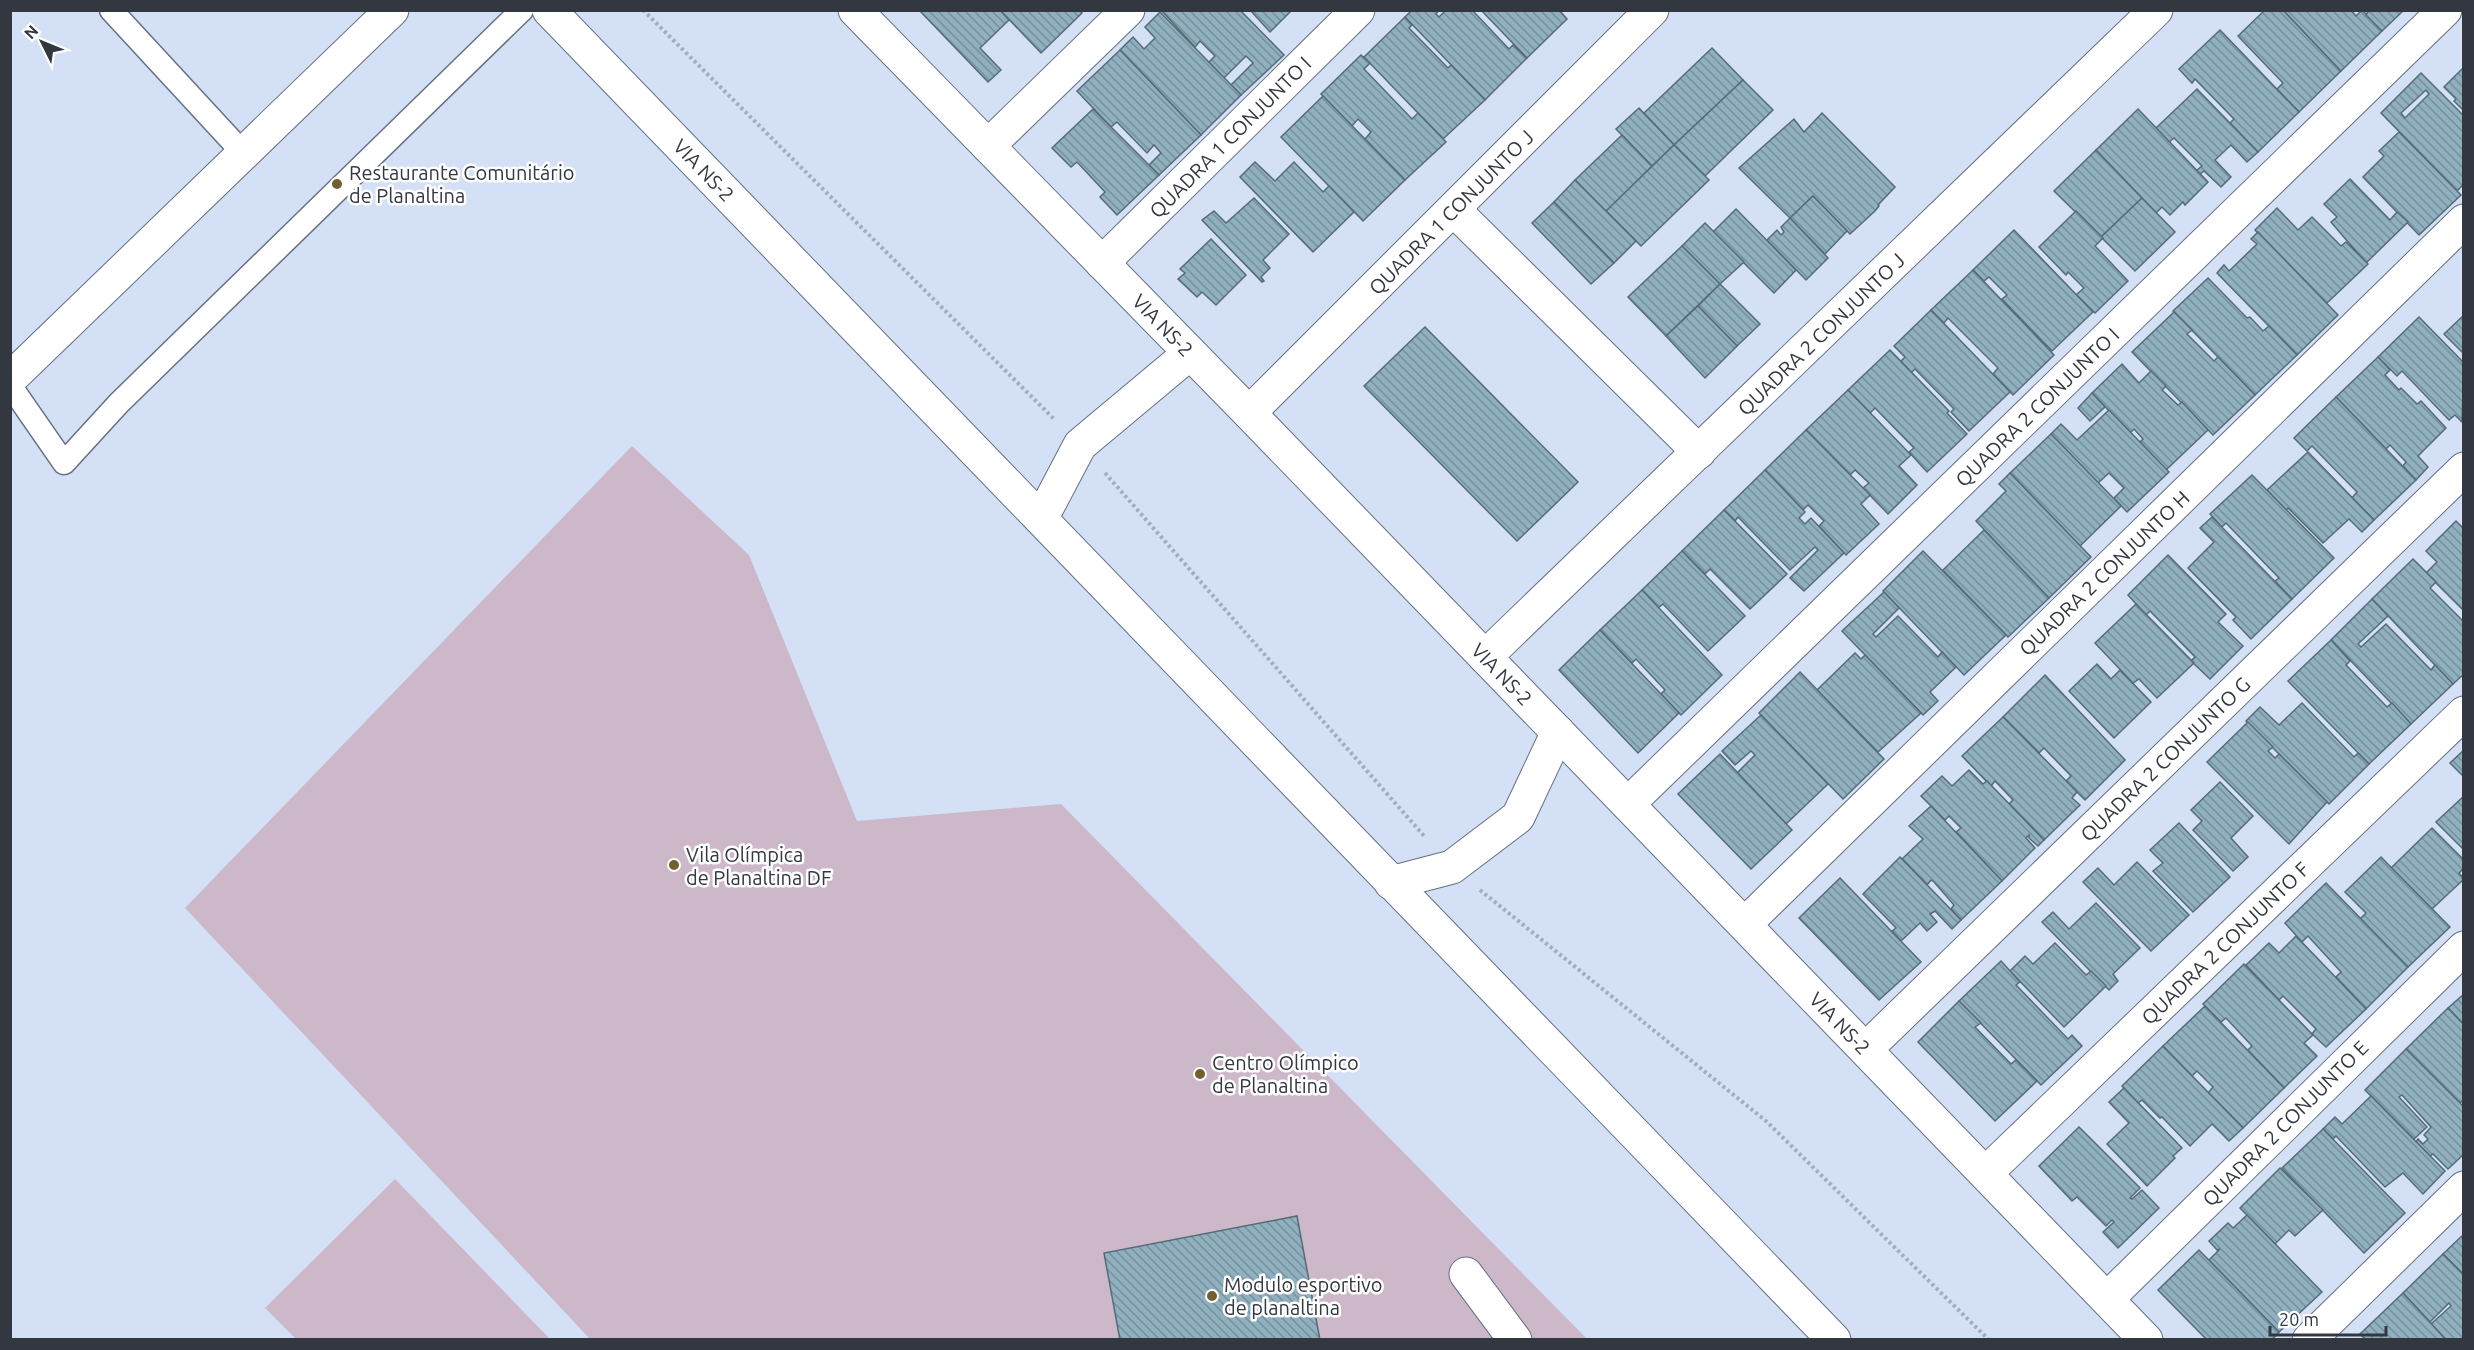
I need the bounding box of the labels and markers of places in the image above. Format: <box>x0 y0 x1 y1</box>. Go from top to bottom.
place label: Restaurante Comunitário de Planaltina <box>349 161 575 207</box>
marker: Restaurante Comunitário de Planaltina <box>330 177 344 191</box>
place label: Vila Olímpica de Planaltina DF <box>686 843 831 889</box>
marker: Vila Olímpica de Planaltina DF <box>667 858 681 872</box>
place label: Centro Olímpico de Planaltina <box>1212 1051 1359 1097</box>
marker: Centro Olímpico de Planaltina <box>1193 1067 1207 1081</box>
place label: Modulo esportivo de planaltina <box>1224 1273 1383 1319</box>
marker: Modulo esportivo de planaltina <box>1205 1289 1219 1303</box>

